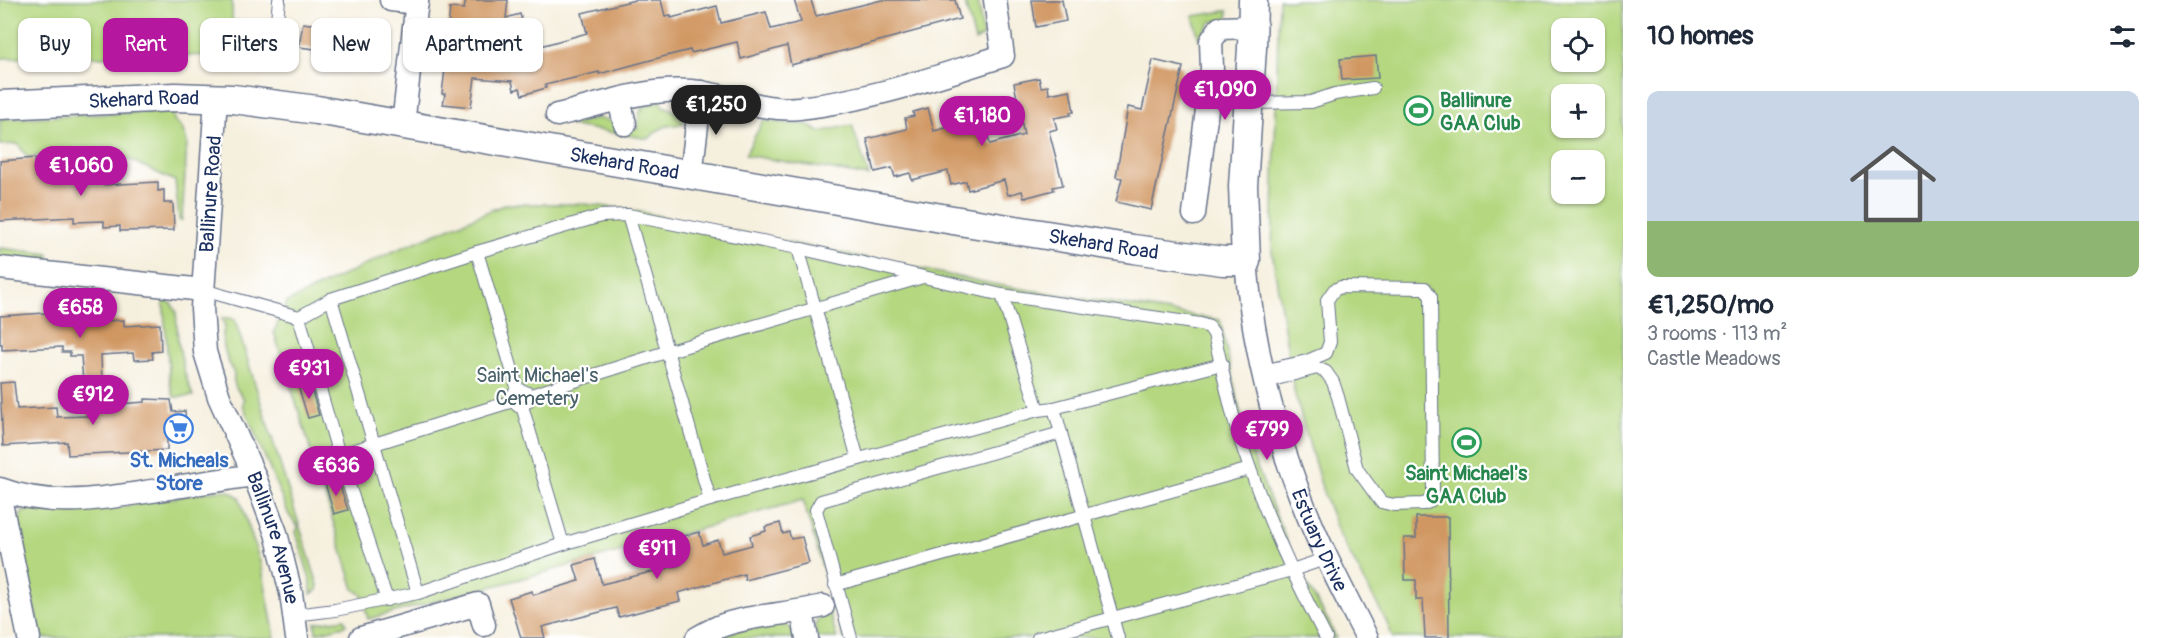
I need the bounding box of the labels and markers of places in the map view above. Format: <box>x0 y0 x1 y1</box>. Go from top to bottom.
pin: €1,090 <box>1176 70 1274 121</box>
pin: €1,250 <box>667 85 765 136</box>
place label: Ballinure GAA Club <box>1440 88 1521 136</box>
sports icon: Ballinure GAA Club <box>1403 95 1435 127</box>
pin: €1,180 <box>933 96 1031 147</box>
pin: €1,060 <box>32 146 130 197</box>
pin: €658 <box>44 288 116 339</box>
pin: €931 <box>273 349 345 400</box>
pin: €912 <box>57 375 129 426</box>
pin: €799 <box>1231 410 1303 461</box>
supermarket icon: St. Micheals Store <box>163 413 195 445</box>
sports icon: Saint Michael's GAA Club <box>1450 427 1482 459</box>
pin: €636 <box>300 446 372 497</box>
place label: St. Micheals Store <box>130 448 228 496</box>
place label: Saint Michael's GAA Club <box>1405 461 1527 509</box>
pin: €911 <box>621 529 693 580</box>

